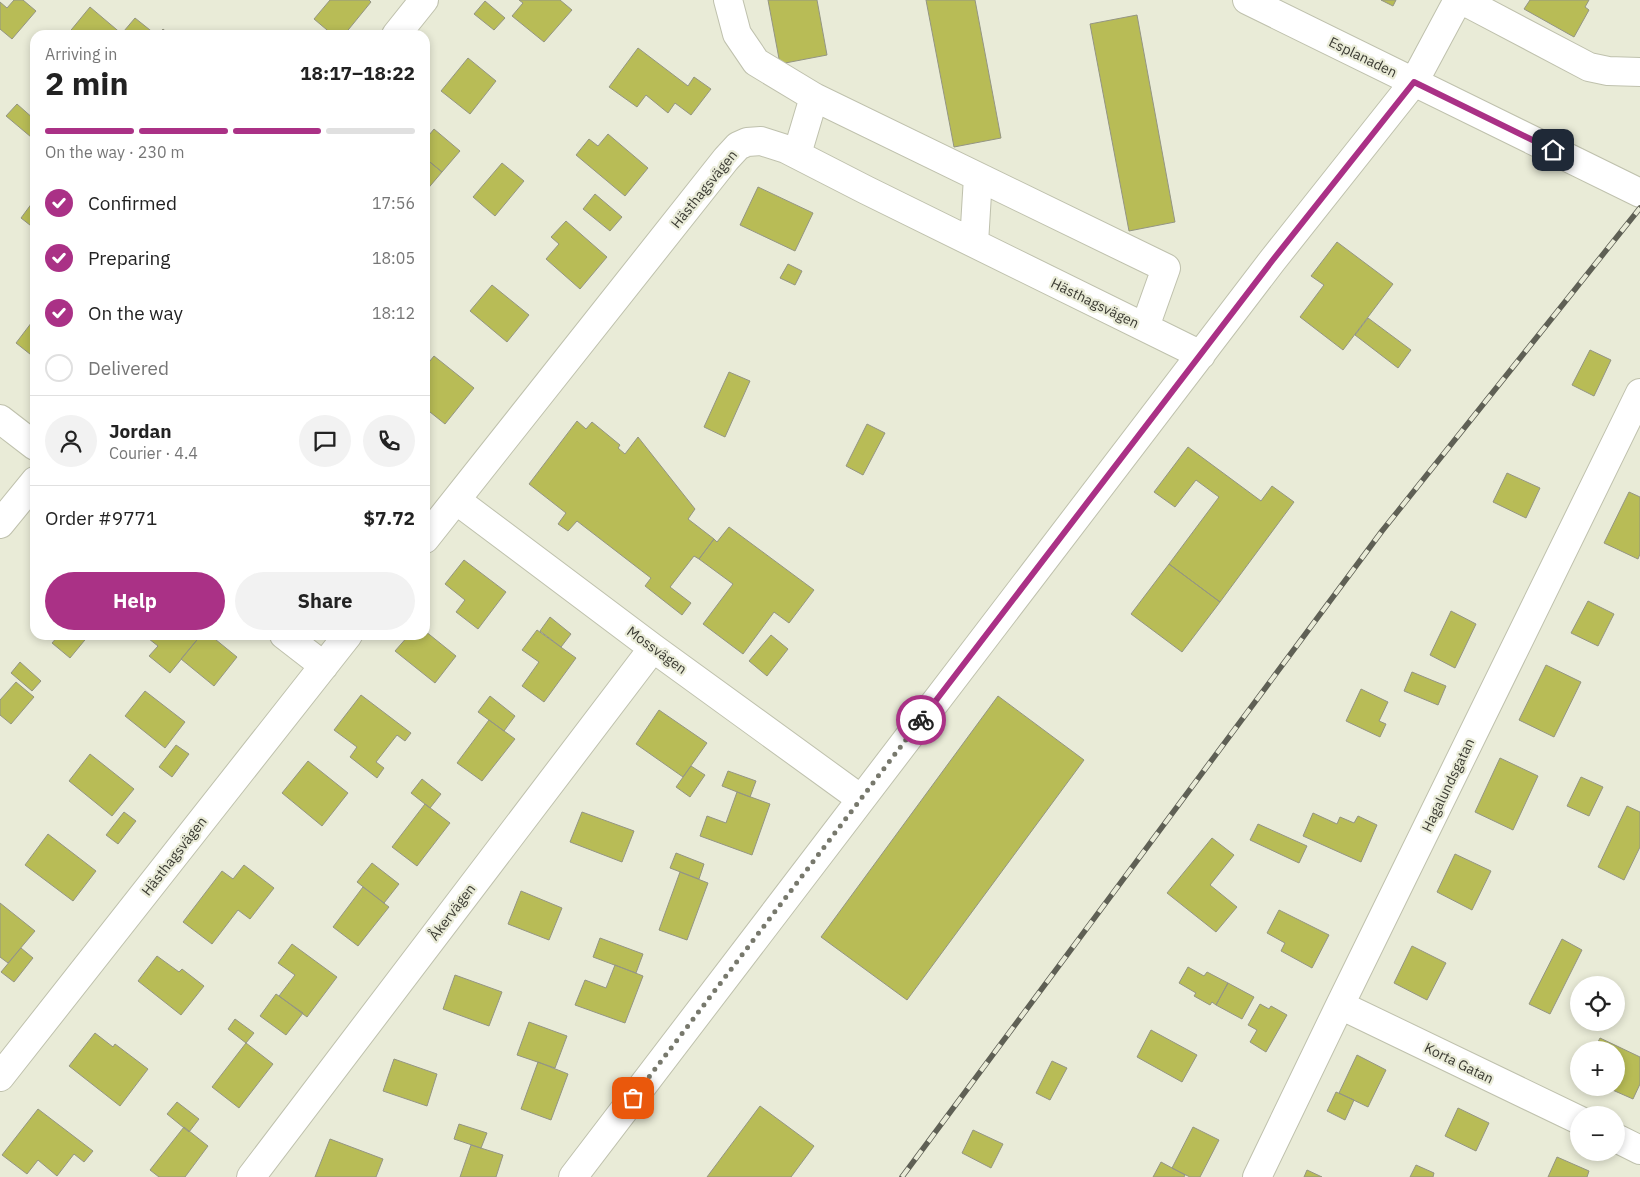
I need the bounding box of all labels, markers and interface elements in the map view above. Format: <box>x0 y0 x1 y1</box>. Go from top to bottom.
street label: Esplanaden <box>1326 33 1400 81</box>
text: Arriving in <box>45 44 117 64</box>
text: 18:17–18:22 <box>300 61 415 85</box>
text: 2 min <box>45 62 129 104</box>
pin <box>1532 129 1574 171</box>
icon: home <box>1539 136 1567 164</box>
text: On the way · 230 m <box>45 142 184 162</box>
street label: Hästhagsvägen <box>667 146 741 232</box>
icon: check <box>45 189 73 217</box>
text: Confirmed <box>88 191 177 215</box>
text: 17:56 <box>372 193 415 213</box>
icon: check <box>45 244 73 272</box>
text: Preparing <box>88 246 170 270</box>
text: 18:05 <box>372 248 415 268</box>
street label: Hästhagsvägen <box>1048 274 1142 332</box>
icon: check <box>45 299 73 327</box>
text: On the way <box>88 301 183 325</box>
text: 18:12 <box>372 303 415 323</box>
text: Delivered <box>88 356 169 380</box>
button: person <box>45 415 97 467</box>
button: chat <box>299 415 351 467</box>
button: phone <box>363 415 415 467</box>
text: Jordan <box>109 419 172 443</box>
text: Courier · 4.4 <box>109 443 198 463</box>
text: Order #9771 <box>45 506 157 530</box>
text: $7.72 <box>363 506 415 530</box>
button: Help <box>45 572 225 630</box>
button: Share <box>235 572 415 630</box>
street label: Mossvägen <box>623 622 691 678</box>
courier <box>896 695 946 745</box>
icon: bike <box>907 706 935 734</box>
street label: Hagalundsgatan <box>1418 735 1478 835</box>
street label: Hästhagsvägen <box>137 813 211 899</box>
street label: Åkervägen <box>424 880 479 944</box>
map controls <box>1570 976 1625 1161</box>
button: locate <box>1570 976 1625 1031</box>
street label: Korta Gatan <box>1421 1039 1497 1087</box>
button: + <box>1570 1041 1625 1096</box>
pin <box>612 1077 654 1119</box>
icon: bag <box>619 1084 647 1112</box>
button: − <box>1570 1106 1625 1161</box>

